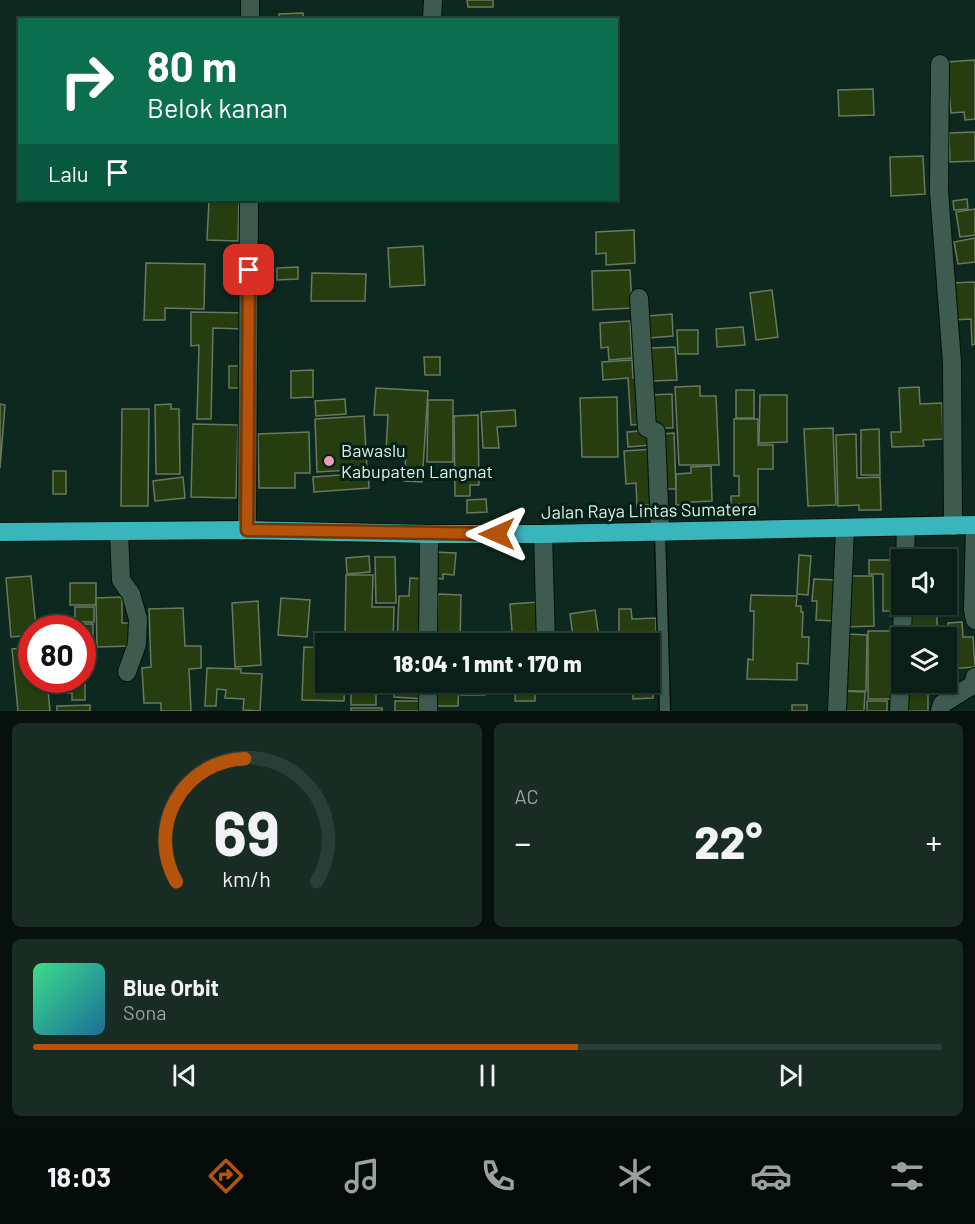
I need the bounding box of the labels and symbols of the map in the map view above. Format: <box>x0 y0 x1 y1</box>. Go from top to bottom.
pin <box>223 244 274 295</box>
place label: Bawaslu Kabupaten Langnat <box>341 439 493 482</box>
marker: Bawaslu Kabupaten Langnat <box>322 454 336 468</box>
street label: Jalan Raya Lintas Sumatera <box>541 497 757 523</box>
position arrow <box>465 502 529 566</box>
speed limit sign: 80 <box>18 615 96 693</box>

